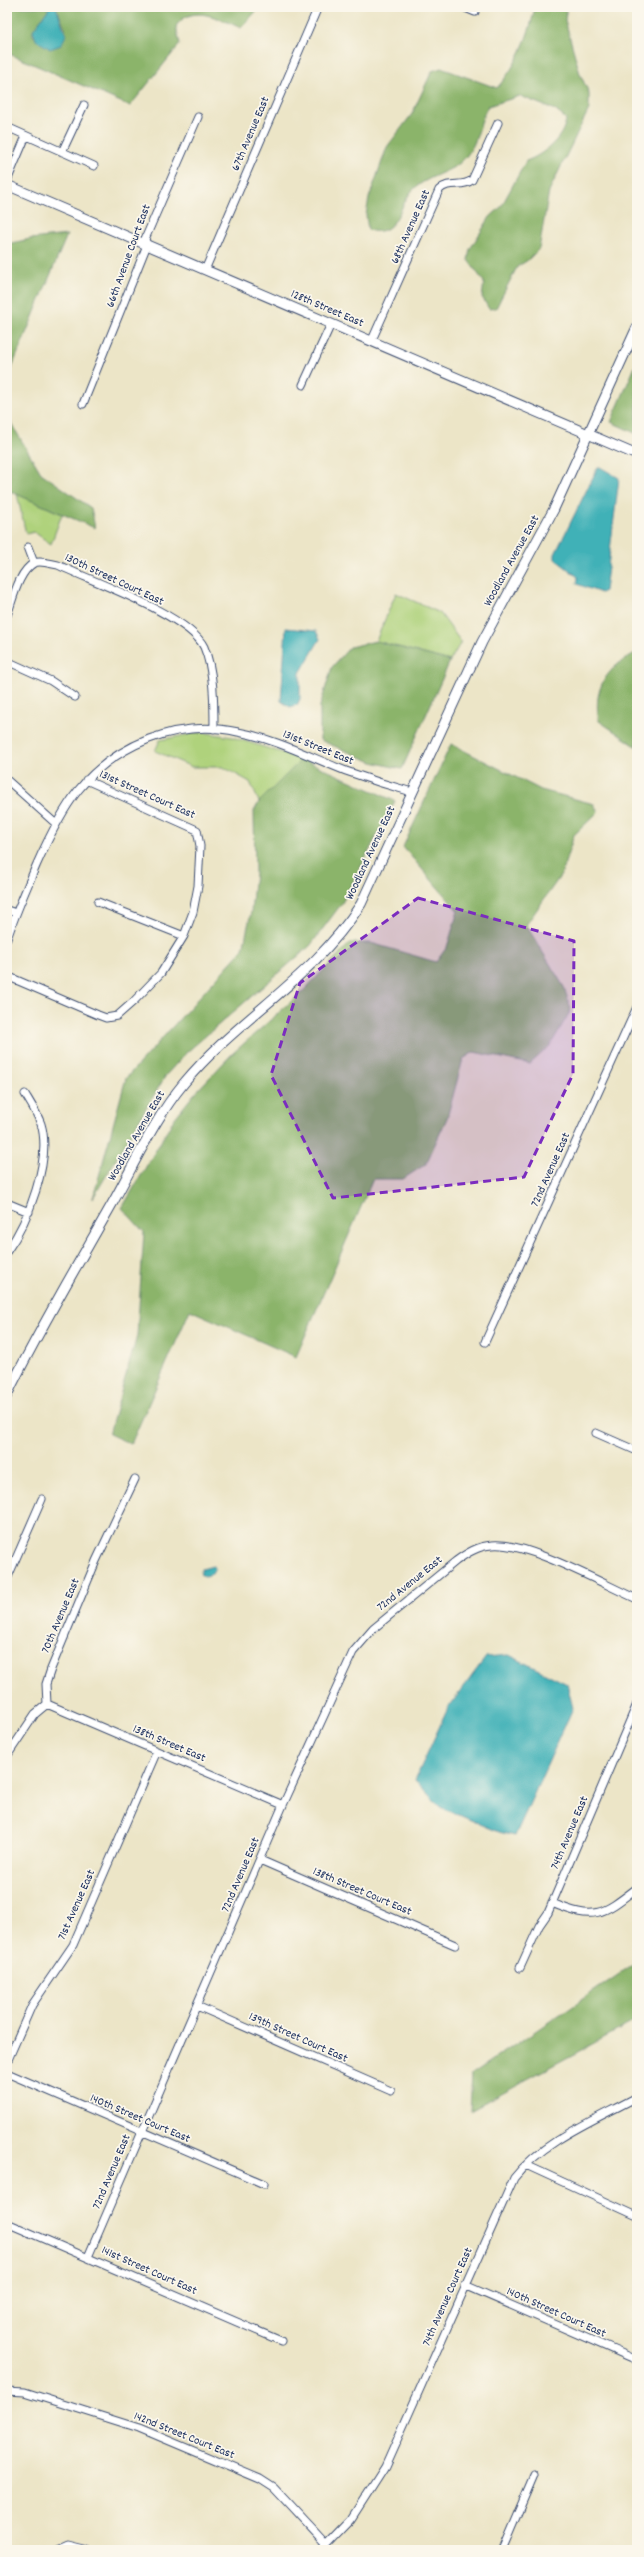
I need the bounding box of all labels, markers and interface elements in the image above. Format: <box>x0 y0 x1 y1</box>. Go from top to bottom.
street label: 67th Avenue East <box>228 94 275 174</box>
street label: 68th Avenue East <box>387 187 435 267</box>
street label: 66th Avenue Court East <box>102 202 156 310</box>
street label: 128th Street East <box>288 286 367 332</box>
street label: Woodland Avenue East <box>480 512 544 610</box>
street label: 130th Street Court East <box>62 550 167 611</box>
street label: 131st Street East <box>280 726 357 770</box>
street label: 131st Street Court East <box>96 766 198 824</box>
street label: Woodland Avenue East <box>342 803 400 903</box>
street label: Woodland Avenue East <box>104 1087 170 1184</box>
street label: 72nd Avenue East <box>527 1130 575 1210</box>
street label: 72nd Avenue East <box>374 1552 447 1616</box>
street label: 70th Avenue East <box>38 1575 85 1656</box>
street label: 138th Street East <box>130 1721 209 1767</box>
street label: 74th Avenue East <box>547 1793 593 1872</box>
street label: 72nd Avenue East <box>218 1834 265 1915</box>
street label: 138th Street Court East <box>310 1863 415 1921</box>
street label: 71st Avenue East <box>54 1866 100 1943</box>
street label: 139th Street Court East <box>246 2009 351 2068</box>
street label: 140th Street Court East <box>87 2090 193 2148</box>
street label: 72nd Avenue East <box>89 2131 136 2212</box>
street label: 141st Street Court East <box>98 2242 200 2300</box>
street label: 74th Avenue Court East <box>419 2244 478 2349</box>
street label: 140th Street Court East <box>504 2283 609 2343</box>
street label: 142nd Street Court East <box>131 2408 237 2464</box>

